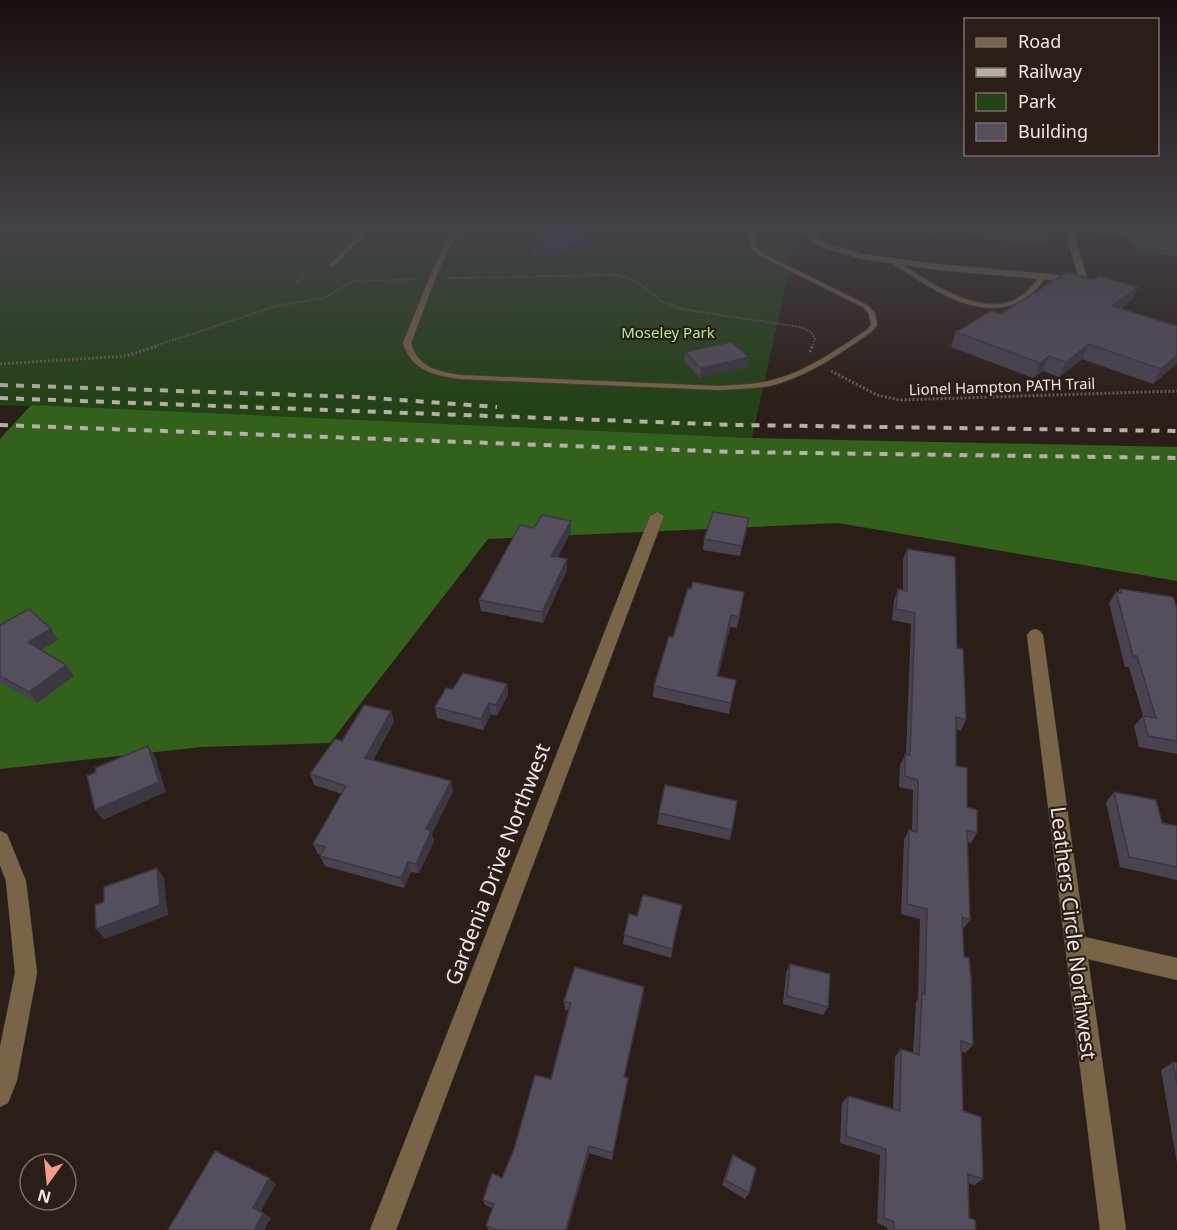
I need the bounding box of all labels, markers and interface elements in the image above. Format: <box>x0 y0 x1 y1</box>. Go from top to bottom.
legend <box>964 18 1159 156</box>
text: Road <box>1018 29 1061 53</box>
text: Railway <box>1018 59 1083 83</box>
text: Park <box>1018 89 1056 113</box>
text: Building <box>1018 119 1088 143</box>
park label: Moseley Park <box>621 322 715 342</box>
street label: Lionel Hampton PATH Trail <box>908 373 1096 399</box>
street label: Gardenia Drive Northwest <box>438 739 556 989</box>
street label: Leathers Circle Northwest <box>1045 805 1103 1062</box>
north arrow <box>18 1152 78 1212</box>
text: N <box>35 1184 53 1209</box>

